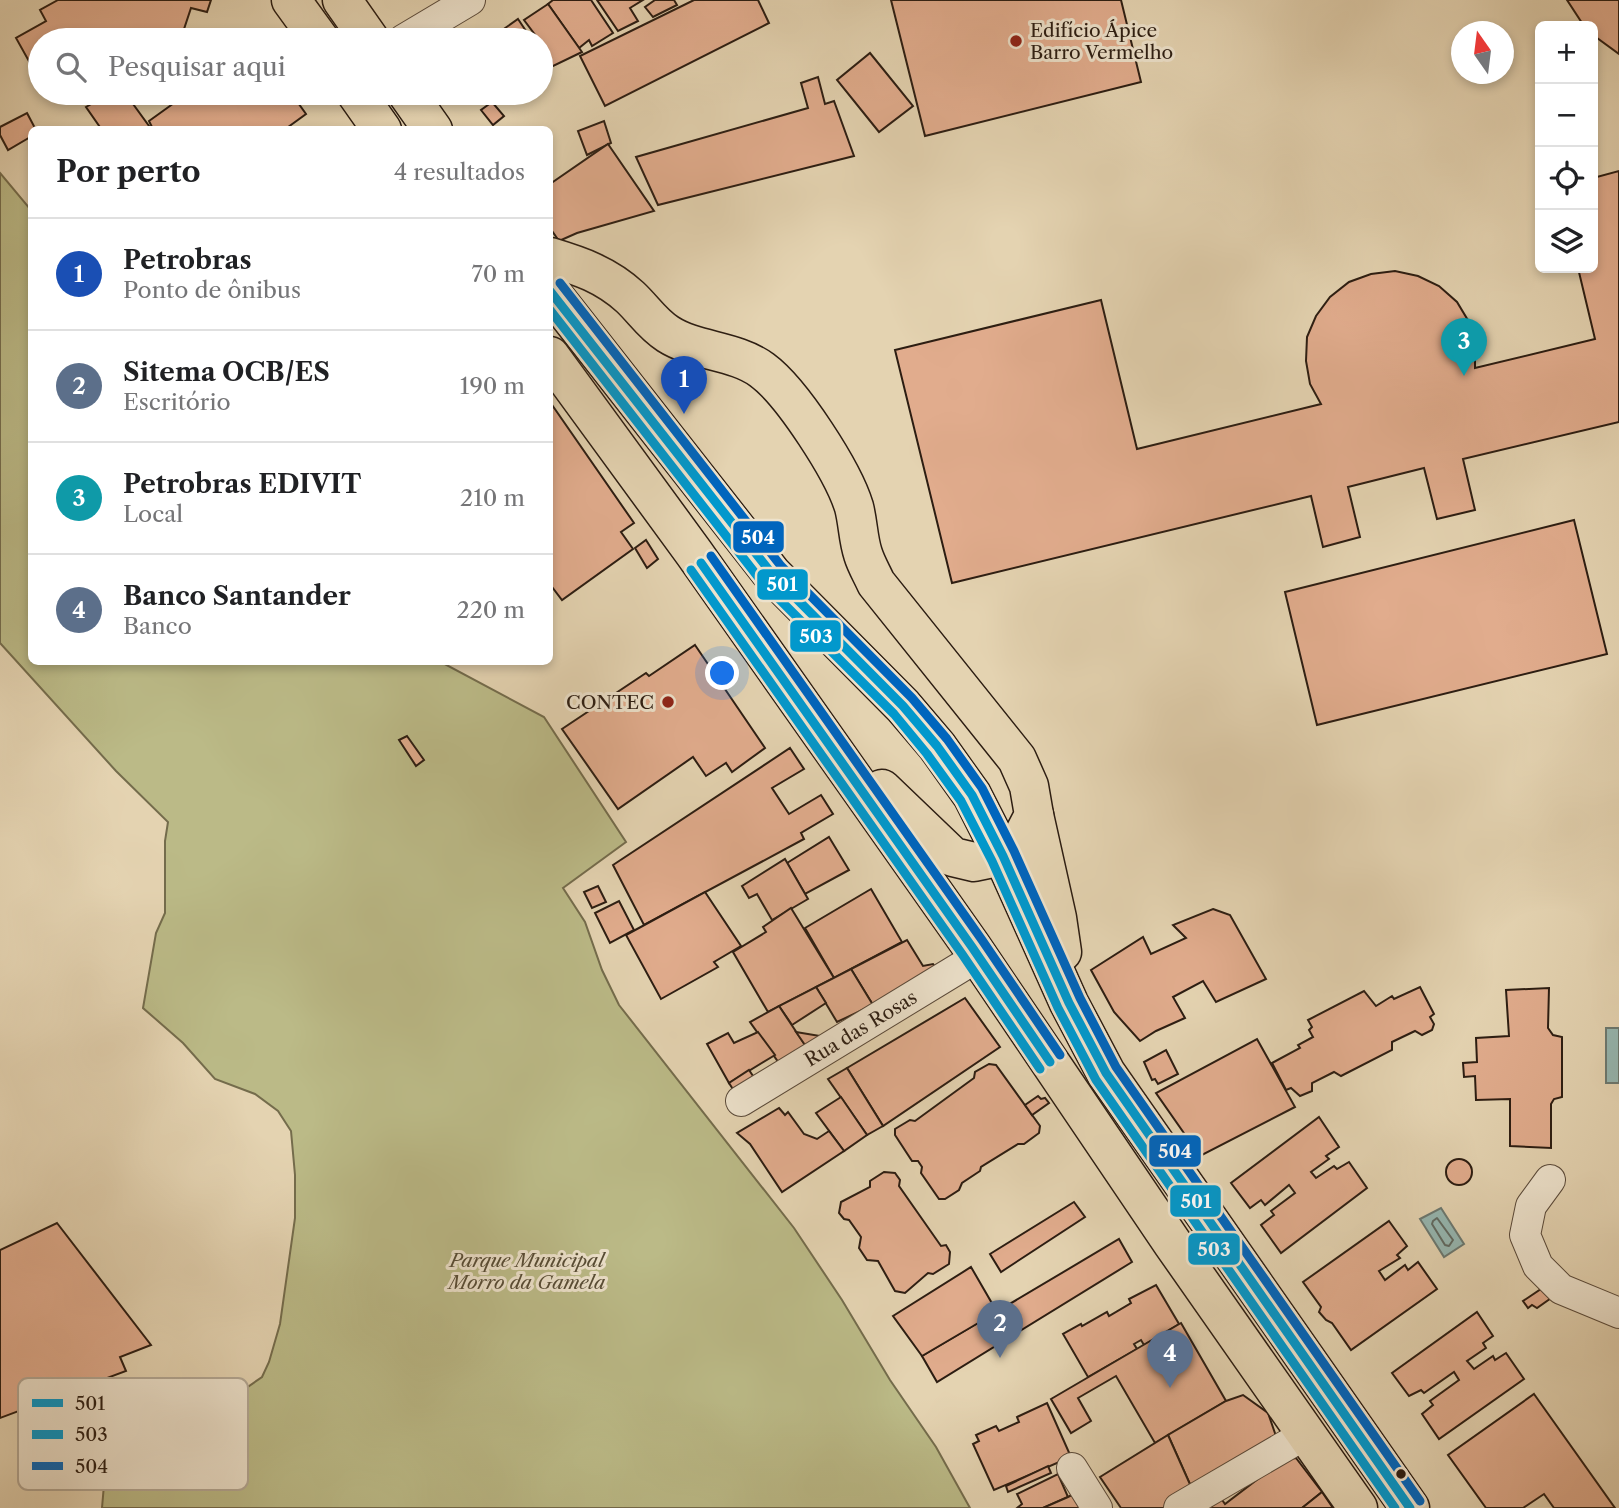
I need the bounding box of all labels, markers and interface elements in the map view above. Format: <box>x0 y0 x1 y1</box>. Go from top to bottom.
place label: Edifício Ápice Barro Vermelho <box>1030 19 1173 64</box>
north arrow <box>1451 21 1514 84</box>
map controls <box>1535 21 1598 273</box>
button: + <box>1535 21 1598 84</box>
search box <box>28 28 553 105</box>
marker: Edifício Ápice Barro Vermelho <box>1008 33 1024 49</box>
icon: search <box>52 48 90 86</box>
text: Pesquisar aqui <box>108 51 286 83</box>
button: − <box>1535 84 1598 147</box>
button: locate <box>1535 147 1598 210</box>
text: Por perto <box>56 153 201 190</box>
text: 4 resultados <box>394 158 525 186</box>
button: layers <box>1535 210 1598 273</box>
text: Petrobras <box>123 244 252 276</box>
text: 1 <box>74 260 84 288</box>
text: 70 m <box>472 260 525 288</box>
text: Ponto de ônibus <box>123 276 301 304</box>
pin: 3 <box>1441 318 1487 376</box>
text: Sitema OCB/ES <box>123 356 330 388</box>
pin: 1 <box>661 356 707 414</box>
text: 2 <box>72 372 86 400</box>
text: 190 m <box>460 372 525 400</box>
text: Escritório <box>123 388 231 416</box>
text: Petrobras EDIVIT <box>123 468 361 500</box>
text: 3 <box>73 484 86 512</box>
text: 210 m <box>460 484 525 512</box>
text: Local <box>123 500 183 528</box>
line badge: 504 <box>732 520 785 554</box>
text: 504 <box>741 526 775 549</box>
line badge: 501 <box>756 568 809 601</box>
text: 501 <box>766 573 798 596</box>
text: Banco Santander <box>123 580 351 612</box>
text: 4 <box>72 596 86 624</box>
text: 220 m <box>456 596 525 624</box>
text: Banco <box>123 612 192 640</box>
line badge: 503 <box>789 619 842 653</box>
text: 503 <box>799 625 833 648</box>
your location <box>705 656 739 690</box>
place label: CONTEC <box>566 691 654 714</box>
marker: CONTEC <box>660 694 676 710</box>
street label: Rua das Rosas <box>800 985 921 1071</box>
line badge: 504 <box>1148 1134 1202 1168</box>
text: 504 <box>1158 1140 1192 1163</box>
line badge: 501 <box>1169 1184 1222 1218</box>
text: 501 <box>1180 1190 1212 1213</box>
line badge: 503 <box>1187 1232 1241 1266</box>
text: 503 <box>1197 1238 1231 1261</box>
park label: Parque Municipal Morro da Gamela <box>447 1249 606 1294</box>
pin: 2 <box>977 1300 1023 1358</box>
pin: 4 <box>1147 1330 1193 1388</box>
legend <box>18 1378 248 1490</box>
text: 501 <box>75 1392 105 1415</box>
text: 503 <box>75 1423 108 1446</box>
text: 504 <box>75 1455 108 1478</box>
unlabelled marker <box>1394 1467 1408 1481</box>

